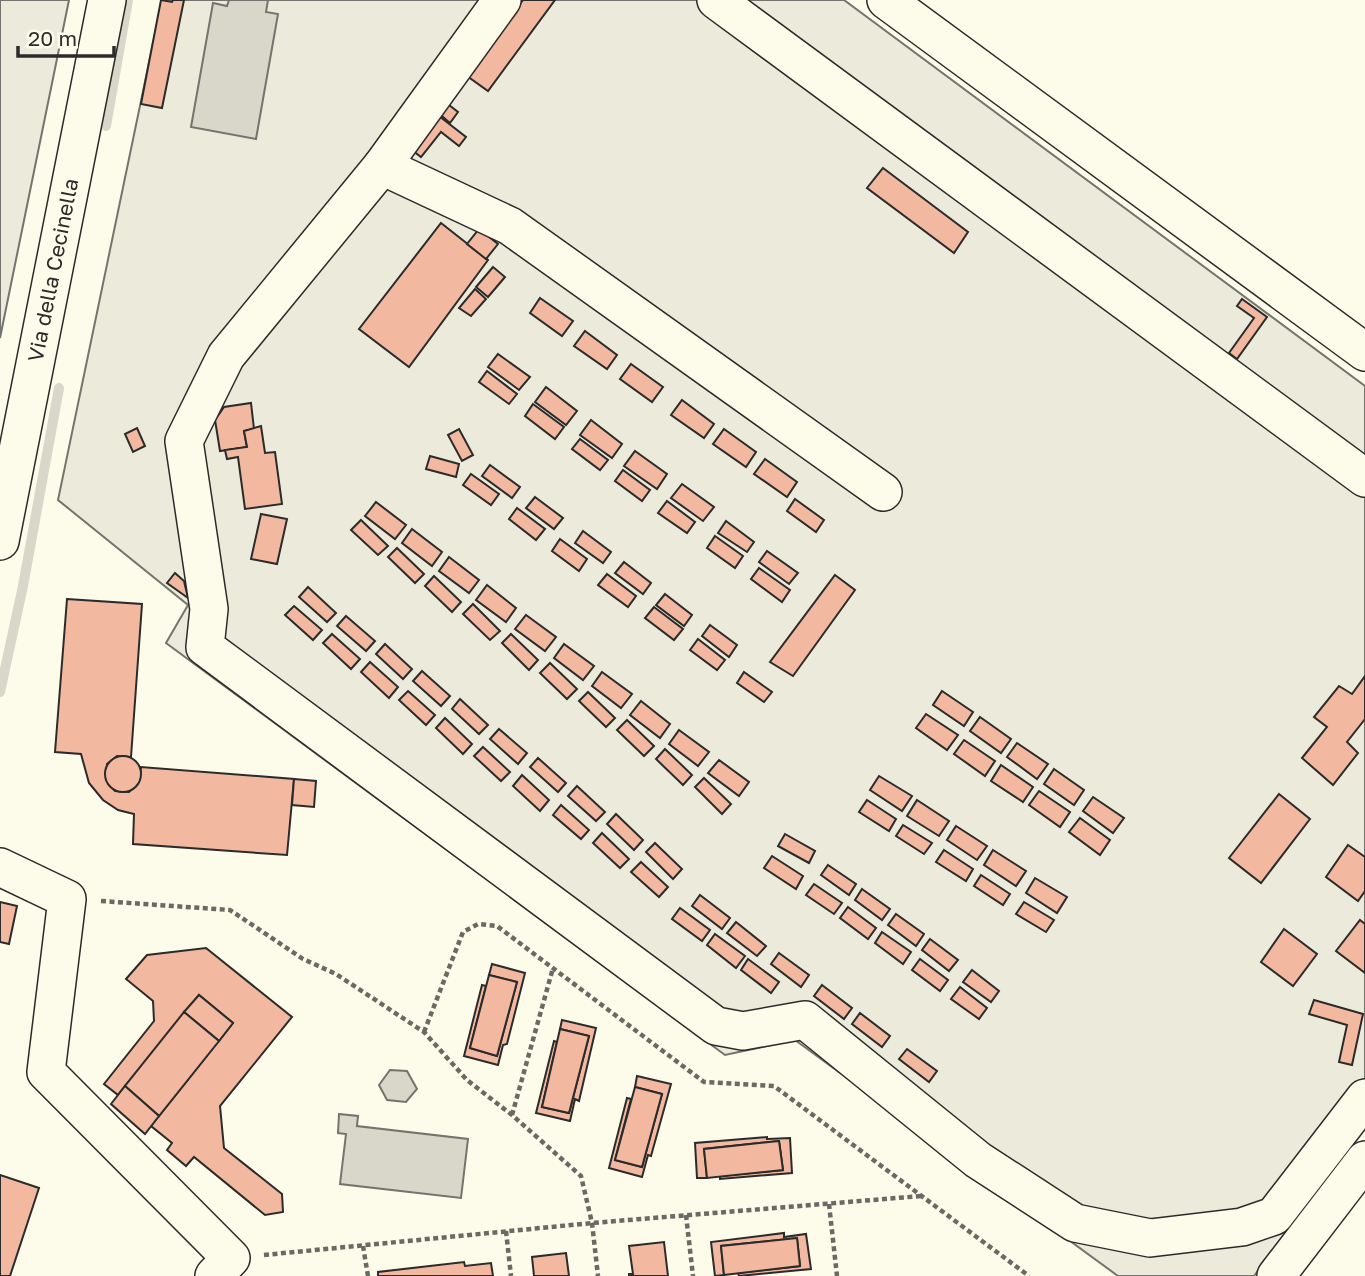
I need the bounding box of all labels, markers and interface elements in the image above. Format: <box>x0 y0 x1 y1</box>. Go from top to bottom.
scale bar <box>18 14 114 58</box>
text: 20 m <box>28 25 77 51</box>
street label: Via della Cecinella <box>22 176 83 364</box>

